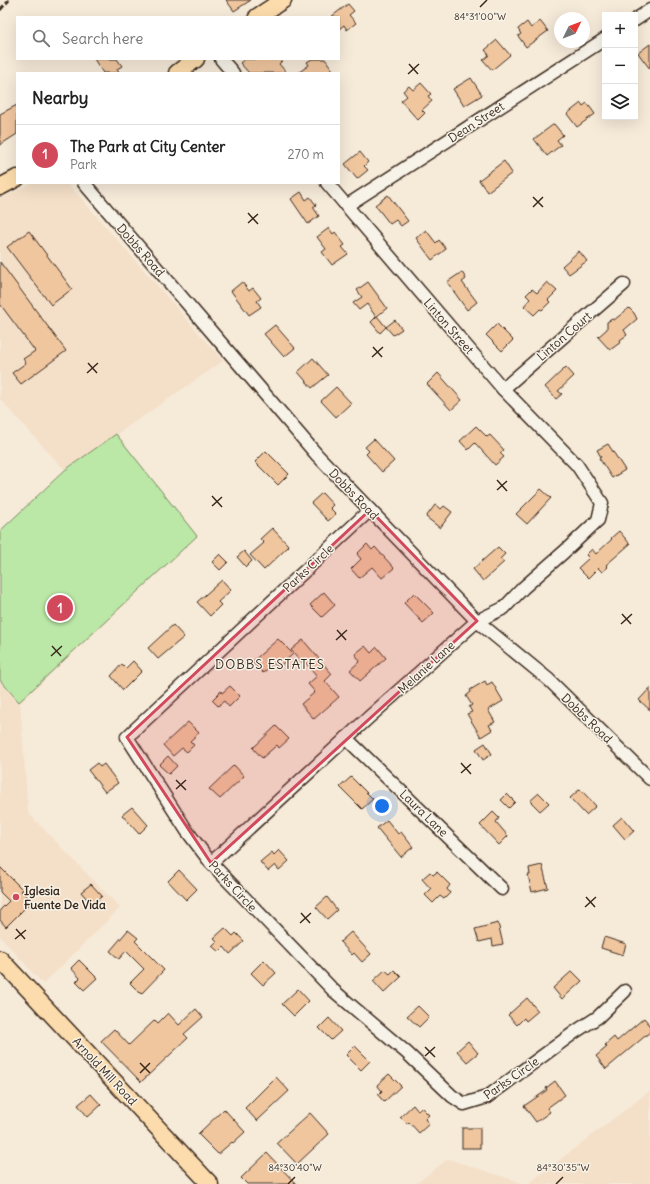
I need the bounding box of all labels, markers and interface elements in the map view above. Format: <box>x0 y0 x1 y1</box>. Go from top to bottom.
text: 84°31'00"W <box>454 10 506 23</box>
north arrow <box>554 12 590 48</box>
map controls <box>602 12 638 120</box>
button: + <box>602 12 638 48</box>
search box <box>16 16 340 60</box>
icon: search <box>30 27 52 49</box>
text: Search here <box>62 29 143 48</box>
button: − <box>602 48 638 84</box>
button: layers <box>602 84 638 120</box>
text: Nearby <box>32 87 88 109</box>
street label: Dean Street <box>445 98 507 146</box>
text: The Park at City Center <box>70 137 226 156</box>
text: 1 <box>42 146 48 163</box>
text: 270 m <box>287 146 324 163</box>
text: Park <box>70 156 97 173</box>
street label: Dobbs Road <box>114 221 168 279</box>
street label: Linton Street <box>421 295 477 357</box>
street label: Linton Court <box>534 308 594 364</box>
street label: Dobbs Road <box>326 465 382 523</box>
street label: Parks Circle <box>280 541 336 595</box>
pin: 1 <box>47 593 73 623</box>
street label: Melanie Lane <box>394 638 458 696</box>
district label: DOBBS ESTATES <box>215 656 325 673</box>
street label: Dobbs Road <box>558 690 616 746</box>
street label: Laura Lane <box>397 786 451 840</box>
your location <box>372 796 392 816</box>
street label: Parks Circle <box>206 858 260 914</box>
place label: Iglesia Fuente De Vida <box>24 883 106 912</box>
marker: Iglesia Fuente De Vida <box>11 892 21 902</box>
street label: Arnold Mill Road <box>70 1034 140 1108</box>
street label: Parks Circle <box>481 1054 541 1102</box>
text: 84°30'40"W <box>268 1161 322 1174</box>
text: 84°30'35"W <box>537 1161 589 1174</box>

